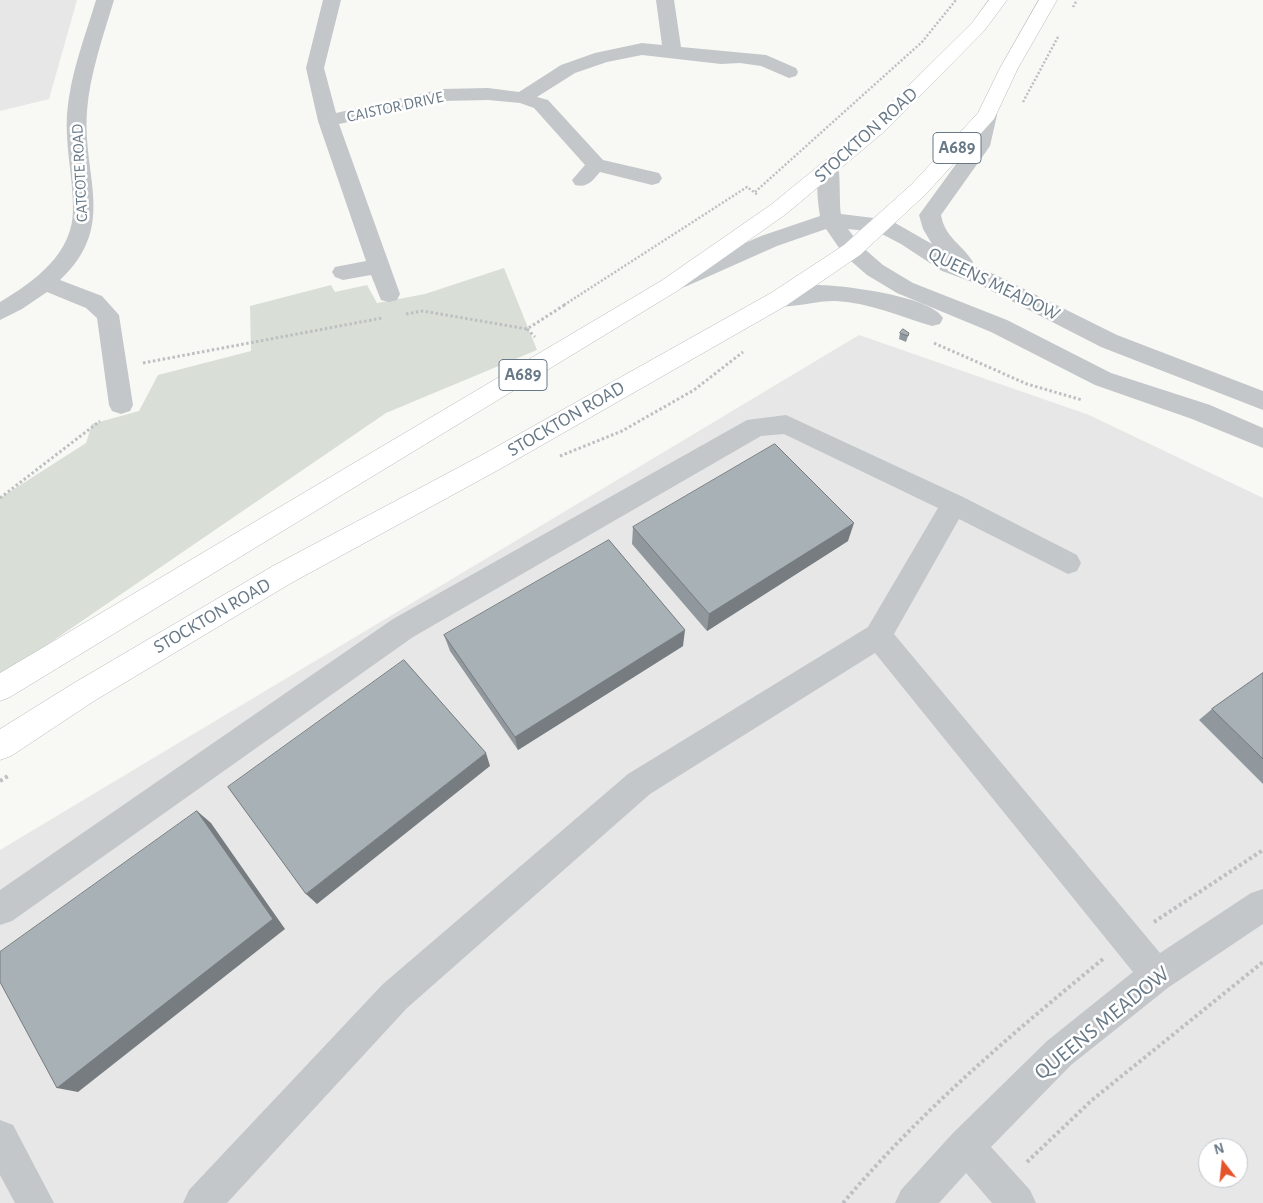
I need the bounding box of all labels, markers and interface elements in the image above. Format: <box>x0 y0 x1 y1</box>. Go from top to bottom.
street label: STOCKTON ROAD <box>810 83 922 187</box>
street label: CAISTOR DRIVE <box>345 87 445 127</box>
street label: CATCOTE ROAD <box>68 123 92 223</box>
road number: A689 <box>933 132 981 164</box>
street label: QUEENS MEADOW <box>924 242 1064 326</box>
road number: A689 <box>499 360 547 390</box>
street label: STOCKTON ROAD <box>503 376 629 462</box>
street label: STOCKTON ROAD <box>149 573 275 659</box>
street label: QUEENS MEADOW <box>1029 960 1175 1086</box>
north arrow <box>1198 1138 1248 1188</box>
text: N <box>1213 1141 1226 1158</box>

